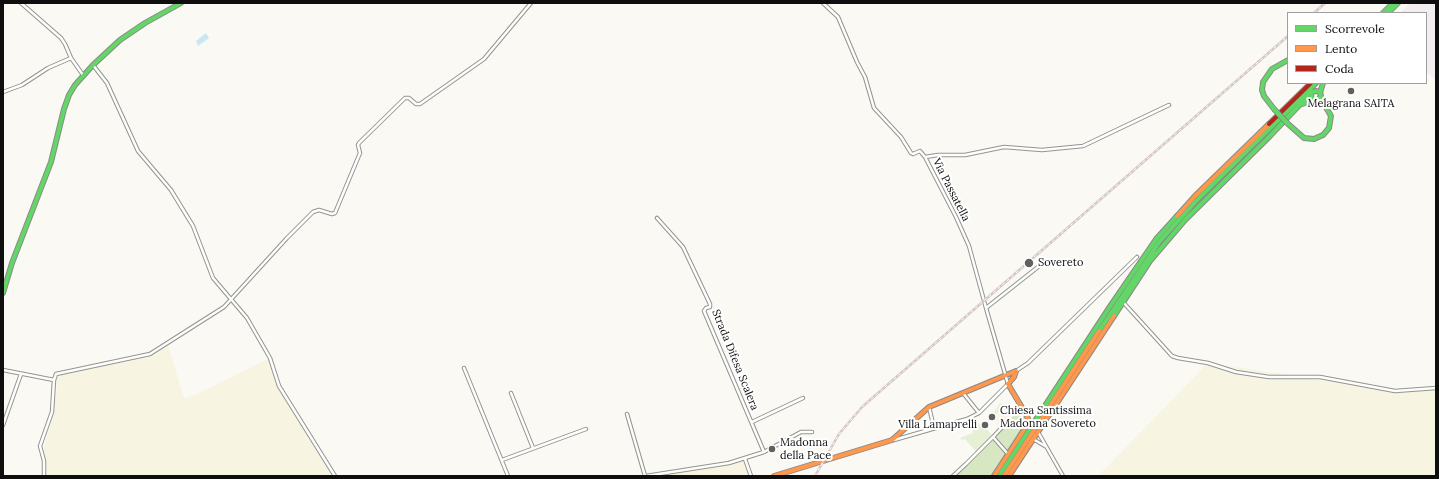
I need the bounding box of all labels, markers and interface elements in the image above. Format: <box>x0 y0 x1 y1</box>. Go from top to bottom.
legend <box>1287 12 1427 84</box>
text: Scorrevole <box>1325 21 1385 36</box>
text: Lento <box>1325 41 1357 56</box>
text: Coda <box>1325 61 1354 76</box>
marker: Melagrana SAITA <box>1346 86 1356 96</box>
place label: Melagrana SAITA <box>1308 97 1394 111</box>
street label: Via Passatella <box>930 156 972 224</box>
place label: Sovereto <box>1038 256 1083 270</box>
marker: Sovereto <box>1023 257 1035 269</box>
street label: Strada Difesa Scalera <box>709 308 761 412</box>
place label: Chiesa Santissima Madonna Sovereto <box>1000 404 1096 430</box>
marker: Chiesa Santissima Madonna Sovereto <box>987 412 997 422</box>
place label: Villa Lamaprelli <box>898 418 977 432</box>
marker: Villa Lamaprelli <box>980 420 990 430</box>
place label: Madonna della Pace <box>780 436 831 462</box>
marker: Madonna della Pace <box>767 444 777 454</box>

